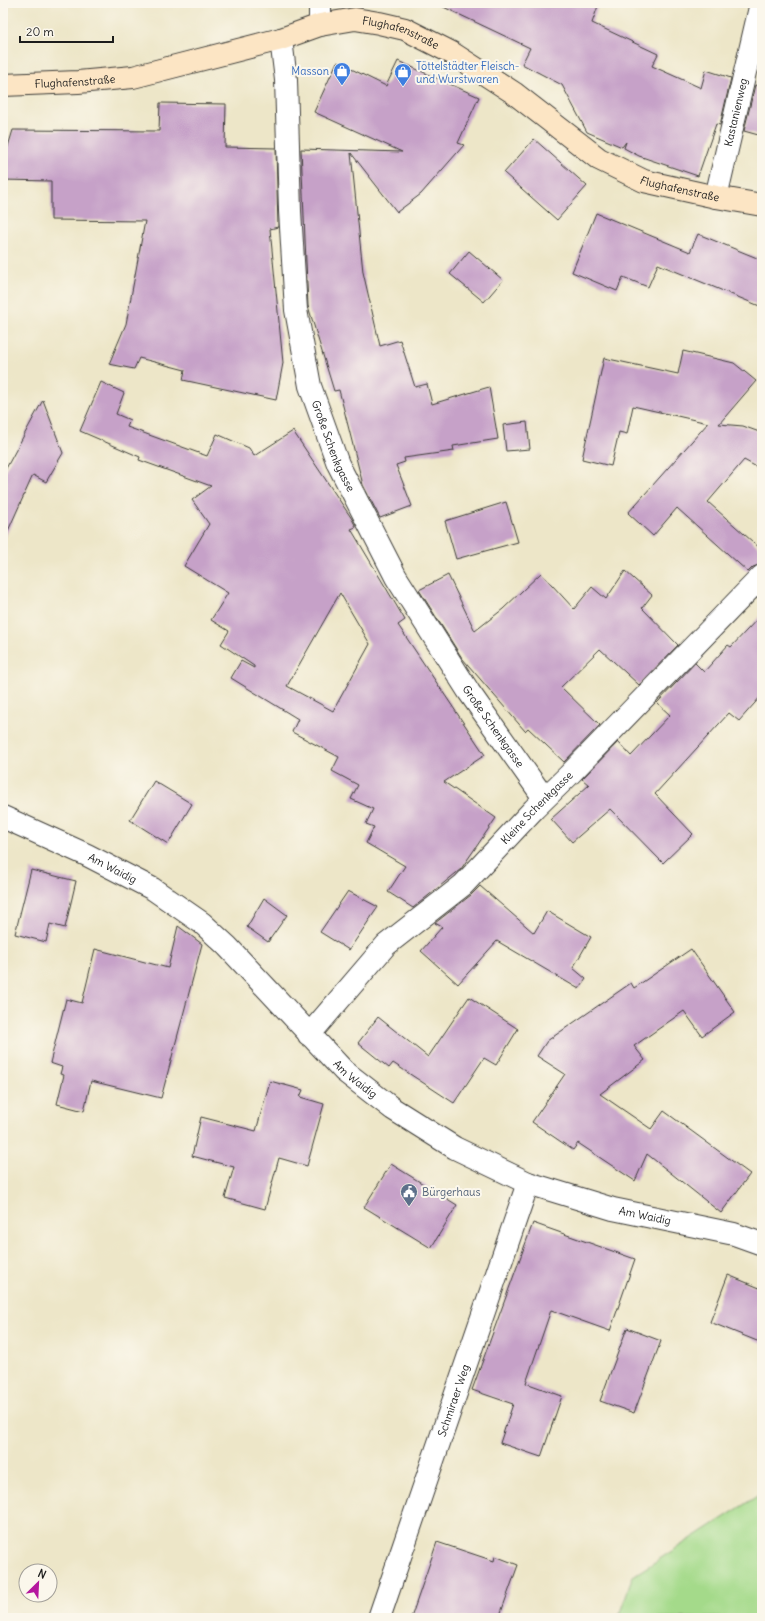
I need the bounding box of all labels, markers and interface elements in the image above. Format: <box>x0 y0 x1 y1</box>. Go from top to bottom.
street label: Flughafenstraße <box>361 13 442 52</box>
scale bar <box>20 18 113 44</box>
text: 20 m <box>26 24 54 39</box>
place label: Töttelstädter Fleisch- und Wurstwaren <box>416 59 520 86</box>
shop icon: Masson <box>332 61 352 86</box>
shop icon: Töttelstädter Fleisch- und Wurstwaren <box>393 62 413 87</box>
place label: Masson <box>291 64 329 78</box>
street label: Flughafenstraße <box>34 72 116 91</box>
street label: Kastanienweg <box>721 77 750 148</box>
street label: Flughafenstraße <box>638 173 721 204</box>
street label: Große Schenkgasse <box>309 398 358 494</box>
street label: Große Schenkgasse <box>460 683 527 770</box>
street label: Kleine Schenkgasse <box>498 768 576 847</box>
street label: Am Waidig <box>86 850 139 887</box>
street label: Am Waidig <box>330 1057 380 1101</box>
public building icon: Bürgerhaus <box>399 1182 419 1207</box>
place label: Bürgerhaus <box>422 1185 481 1199</box>
street label: Am Waidig <box>618 1203 672 1228</box>
street label: Schmiraer Weg <box>435 1362 472 1438</box>
north arrow <box>18 1563 58 1603</box>
text: N <box>36 1566 48 1582</box>

